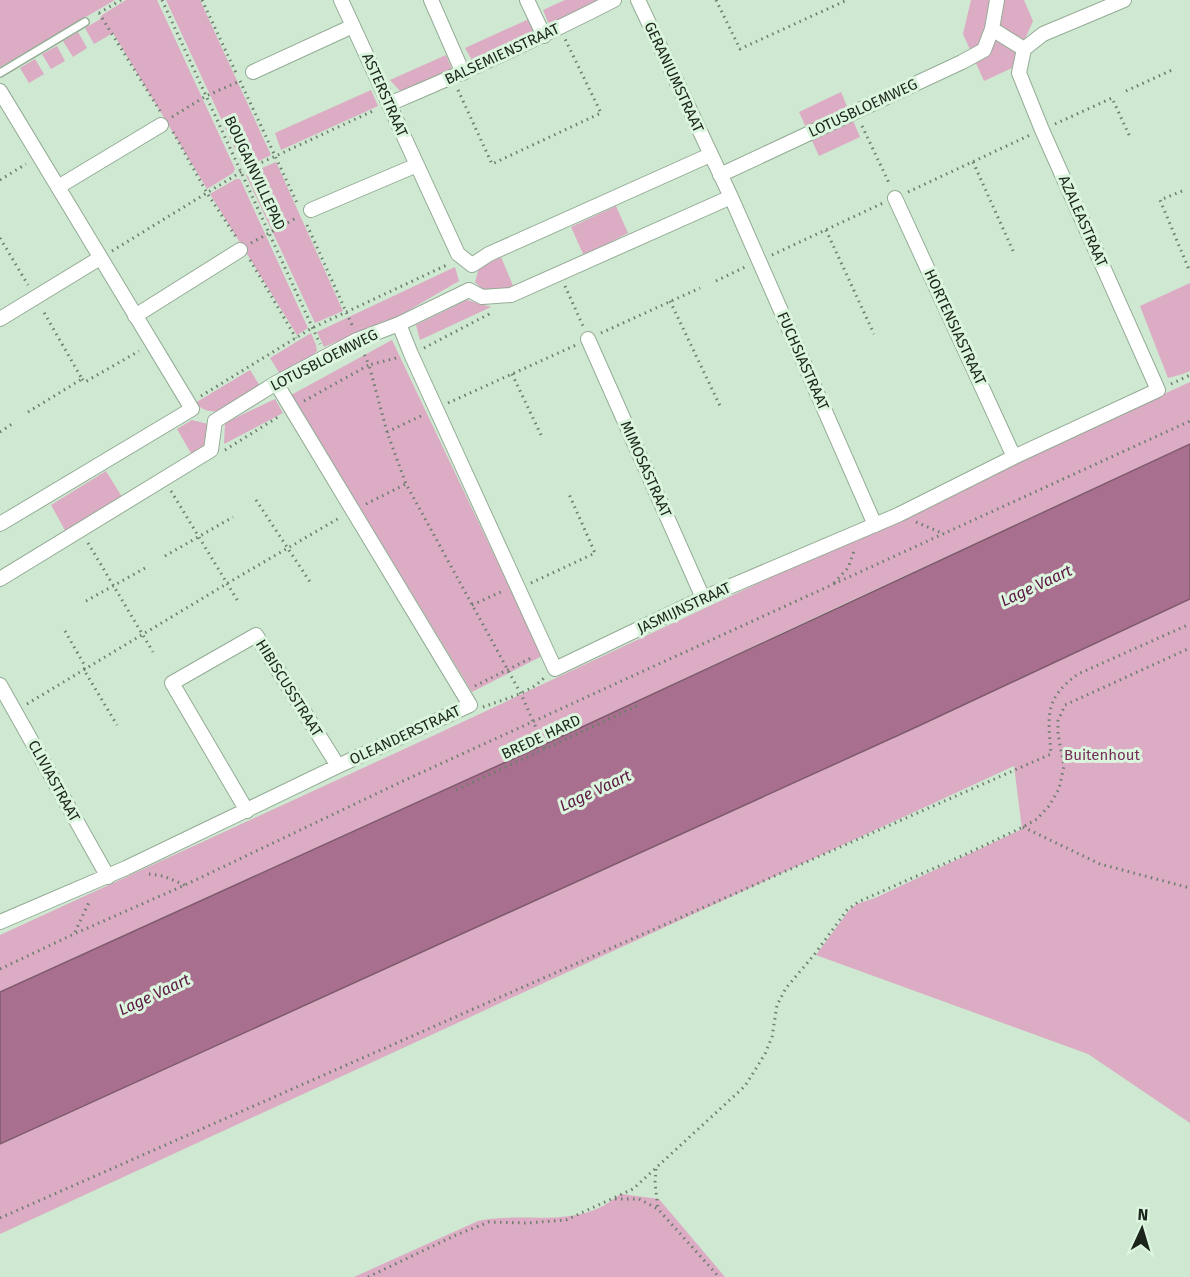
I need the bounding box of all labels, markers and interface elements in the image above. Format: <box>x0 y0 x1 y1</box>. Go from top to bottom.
street label: BALSEMIENSTRAAT <box>442 19 562 88</box>
street label: GERANIUMSTRAAT <box>640 19 708 135</box>
street label: ASTERSTRAAT <box>358 50 412 140</box>
street label: LOTUSBLOEMWEG <box>806 75 920 141</box>
street label: BOUGAINVILLEPAD <box>221 113 289 233</box>
street label: AZALEASTRAAT <box>1055 173 1111 270</box>
street label: HORTENSIASTRAAT <box>920 266 990 388</box>
street label: FUCHSIASTRAAT <box>773 309 833 413</box>
street label: LOTUSBLOEMWEG <box>267 325 381 395</box>
street label: MIMOSASTRAAT <box>617 418 675 520</box>
water label: Lage Vaart <box>997 561 1075 610</box>
street label: JASMIJNSTRAAT <box>634 578 734 637</box>
street label: HIBISCUSSTRAAT <box>252 636 326 740</box>
street label: OLEANDERSTRAAT <box>347 701 464 769</box>
street label: BREDE HARD <box>498 711 584 763</box>
street label: CLIVIASTRAAT <box>24 737 84 825</box>
park label: Buitenhout <box>1064 746 1141 764</box>
water label: Lage Vaart <box>556 766 634 815</box>
water label: Lage Vaart <box>115 970 193 1019</box>
north arrow <box>1112 1199 1172 1259</box>
text: N <box>1137 1205 1149 1224</box>

